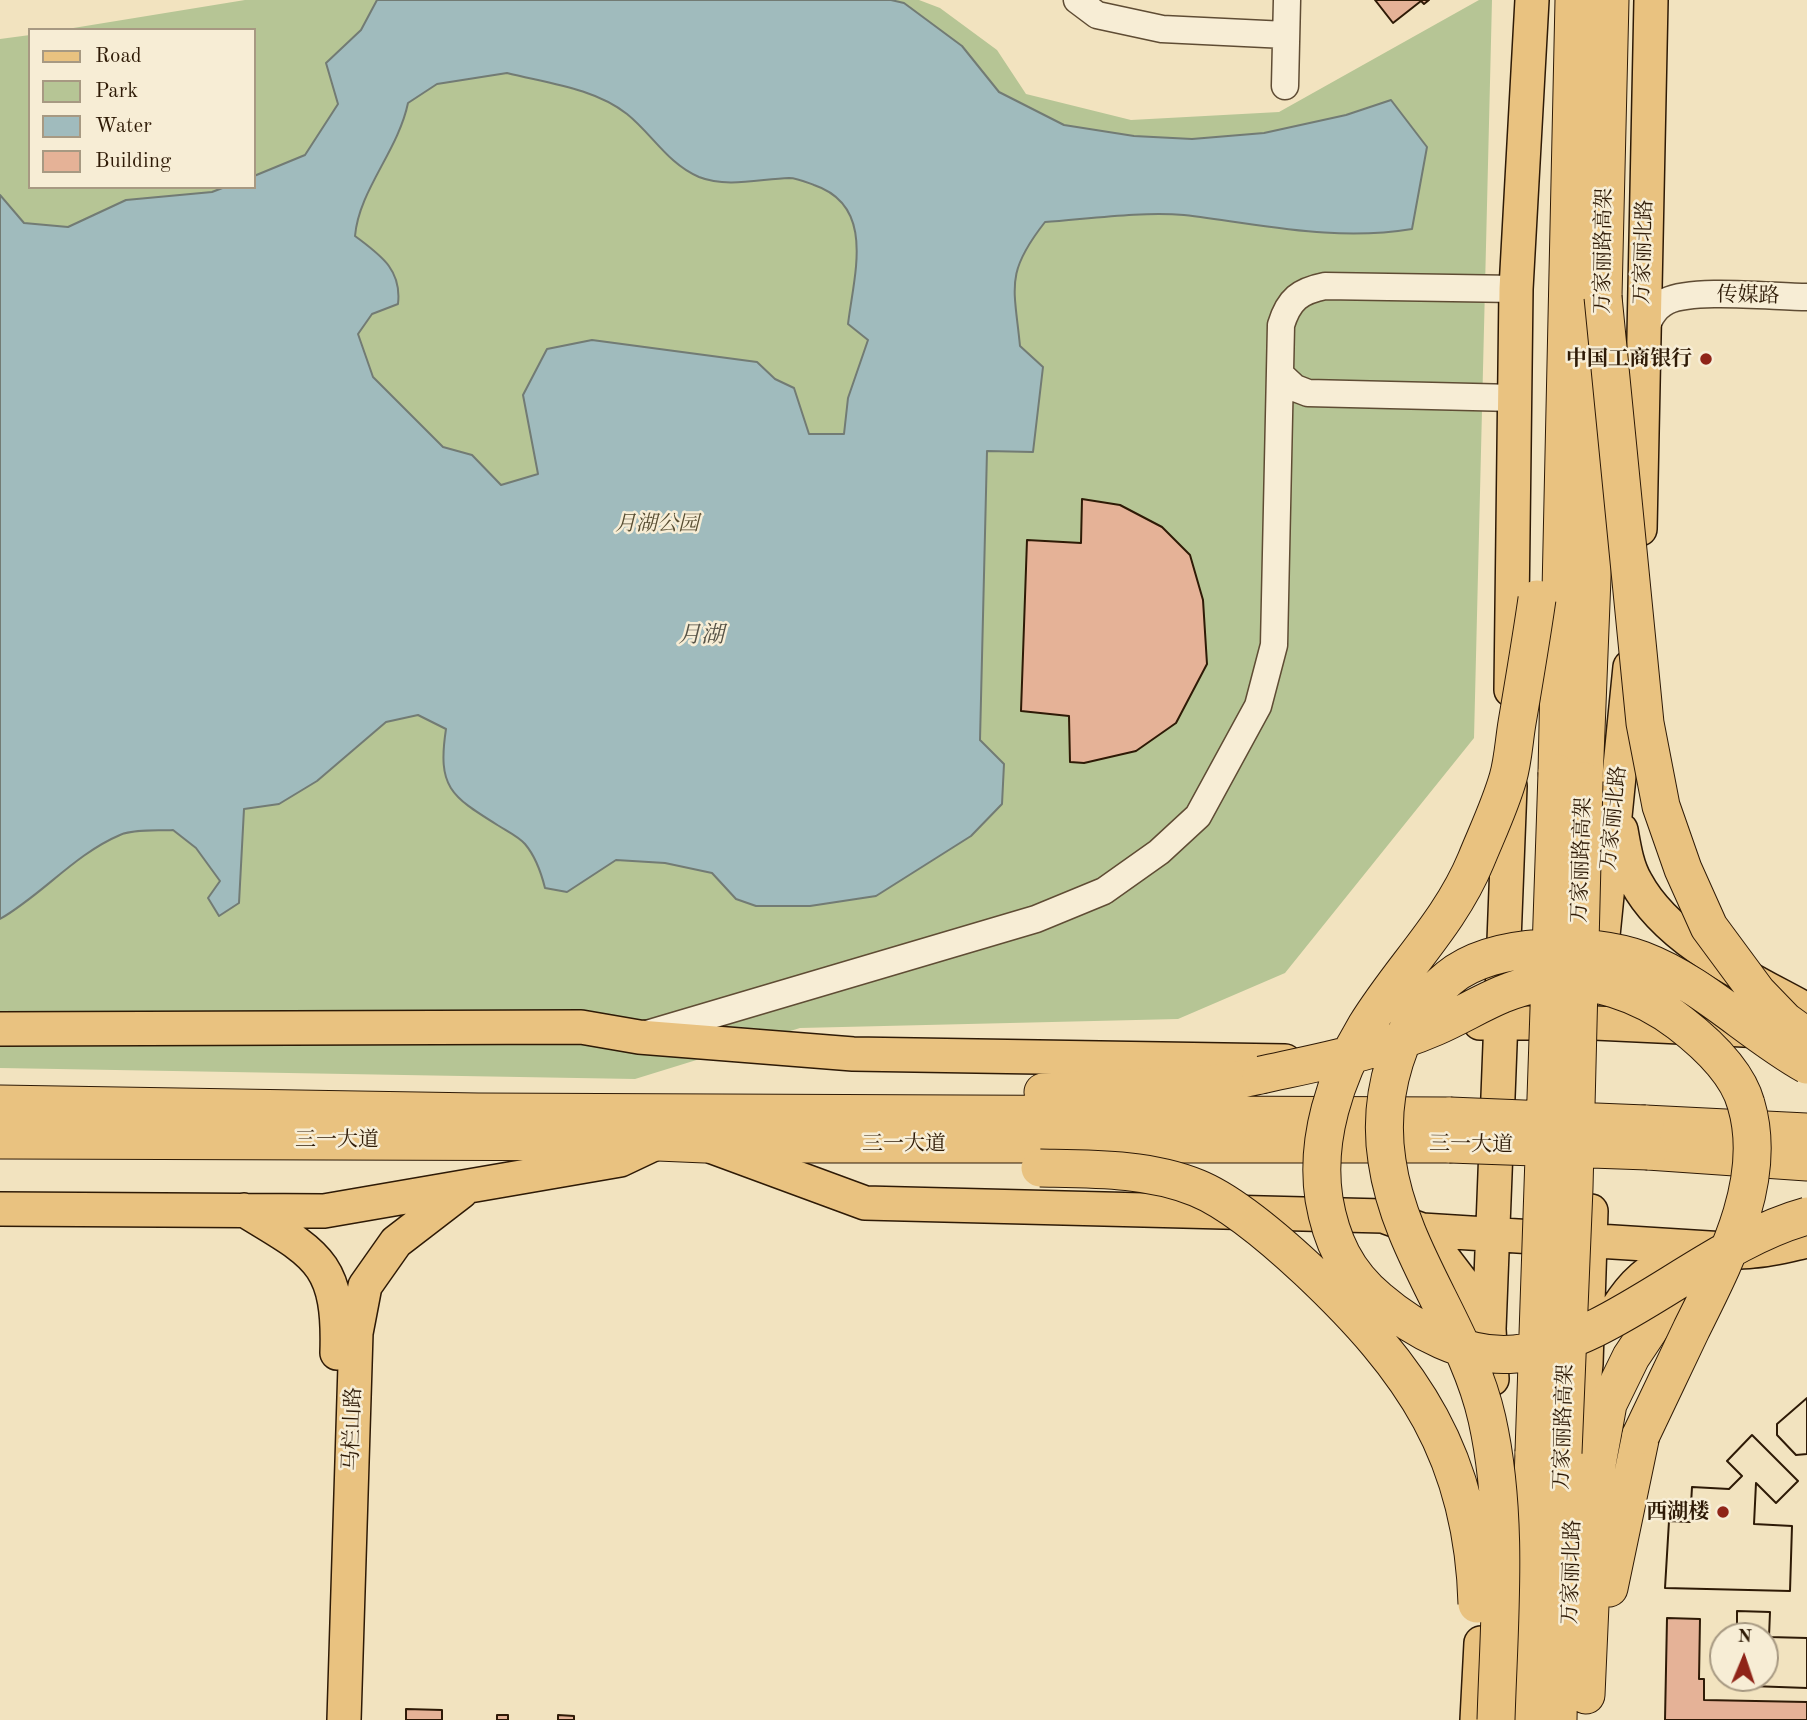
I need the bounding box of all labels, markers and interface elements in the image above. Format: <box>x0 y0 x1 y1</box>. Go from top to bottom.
legend <box>28 28 256 189</box>
text: Road <box>95 46 142 67</box>
text: Park <box>95 81 138 102</box>
text: Water <box>95 116 152 137</box>
text: Building <box>95 151 171 172</box>
street label: 万家丽路高架 <box>1590 188 1618 314</box>
street label: 万家丽北路 <box>1630 199 1658 305</box>
street label: 传媒路 <box>1716 283 1780 309</box>
place label: 中国工商银行 <box>1566 346 1692 372</box>
marker: 中国工商银行 <box>1698 351 1714 367</box>
park label: 月湖公园 <box>615 511 699 537</box>
water label: 月湖 <box>678 622 724 650</box>
street label: 万家丽北路 <box>1596 764 1632 872</box>
street label: 万家丽路高架 <box>1567 797 1597 923</box>
street label: 三一大道 <box>295 1127 379 1153</box>
street label: 三一大道 <box>862 1131 946 1157</box>
street label: 三一大道 <box>1429 1132 1513 1158</box>
street label: 万家丽路高架 <box>1549 1364 1579 1490</box>
street label: 马栏山路 <box>339 1387 367 1471</box>
place label: 西湖楼 <box>1646 1499 1709 1525</box>
marker: 西湖楼 <box>1715 1504 1731 1520</box>
street label: 万家丽北路 <box>1558 1519 1586 1625</box>
north arrow <box>1709 1622 1779 1692</box>
text: N <box>1737 1628 1752 1647</box>

